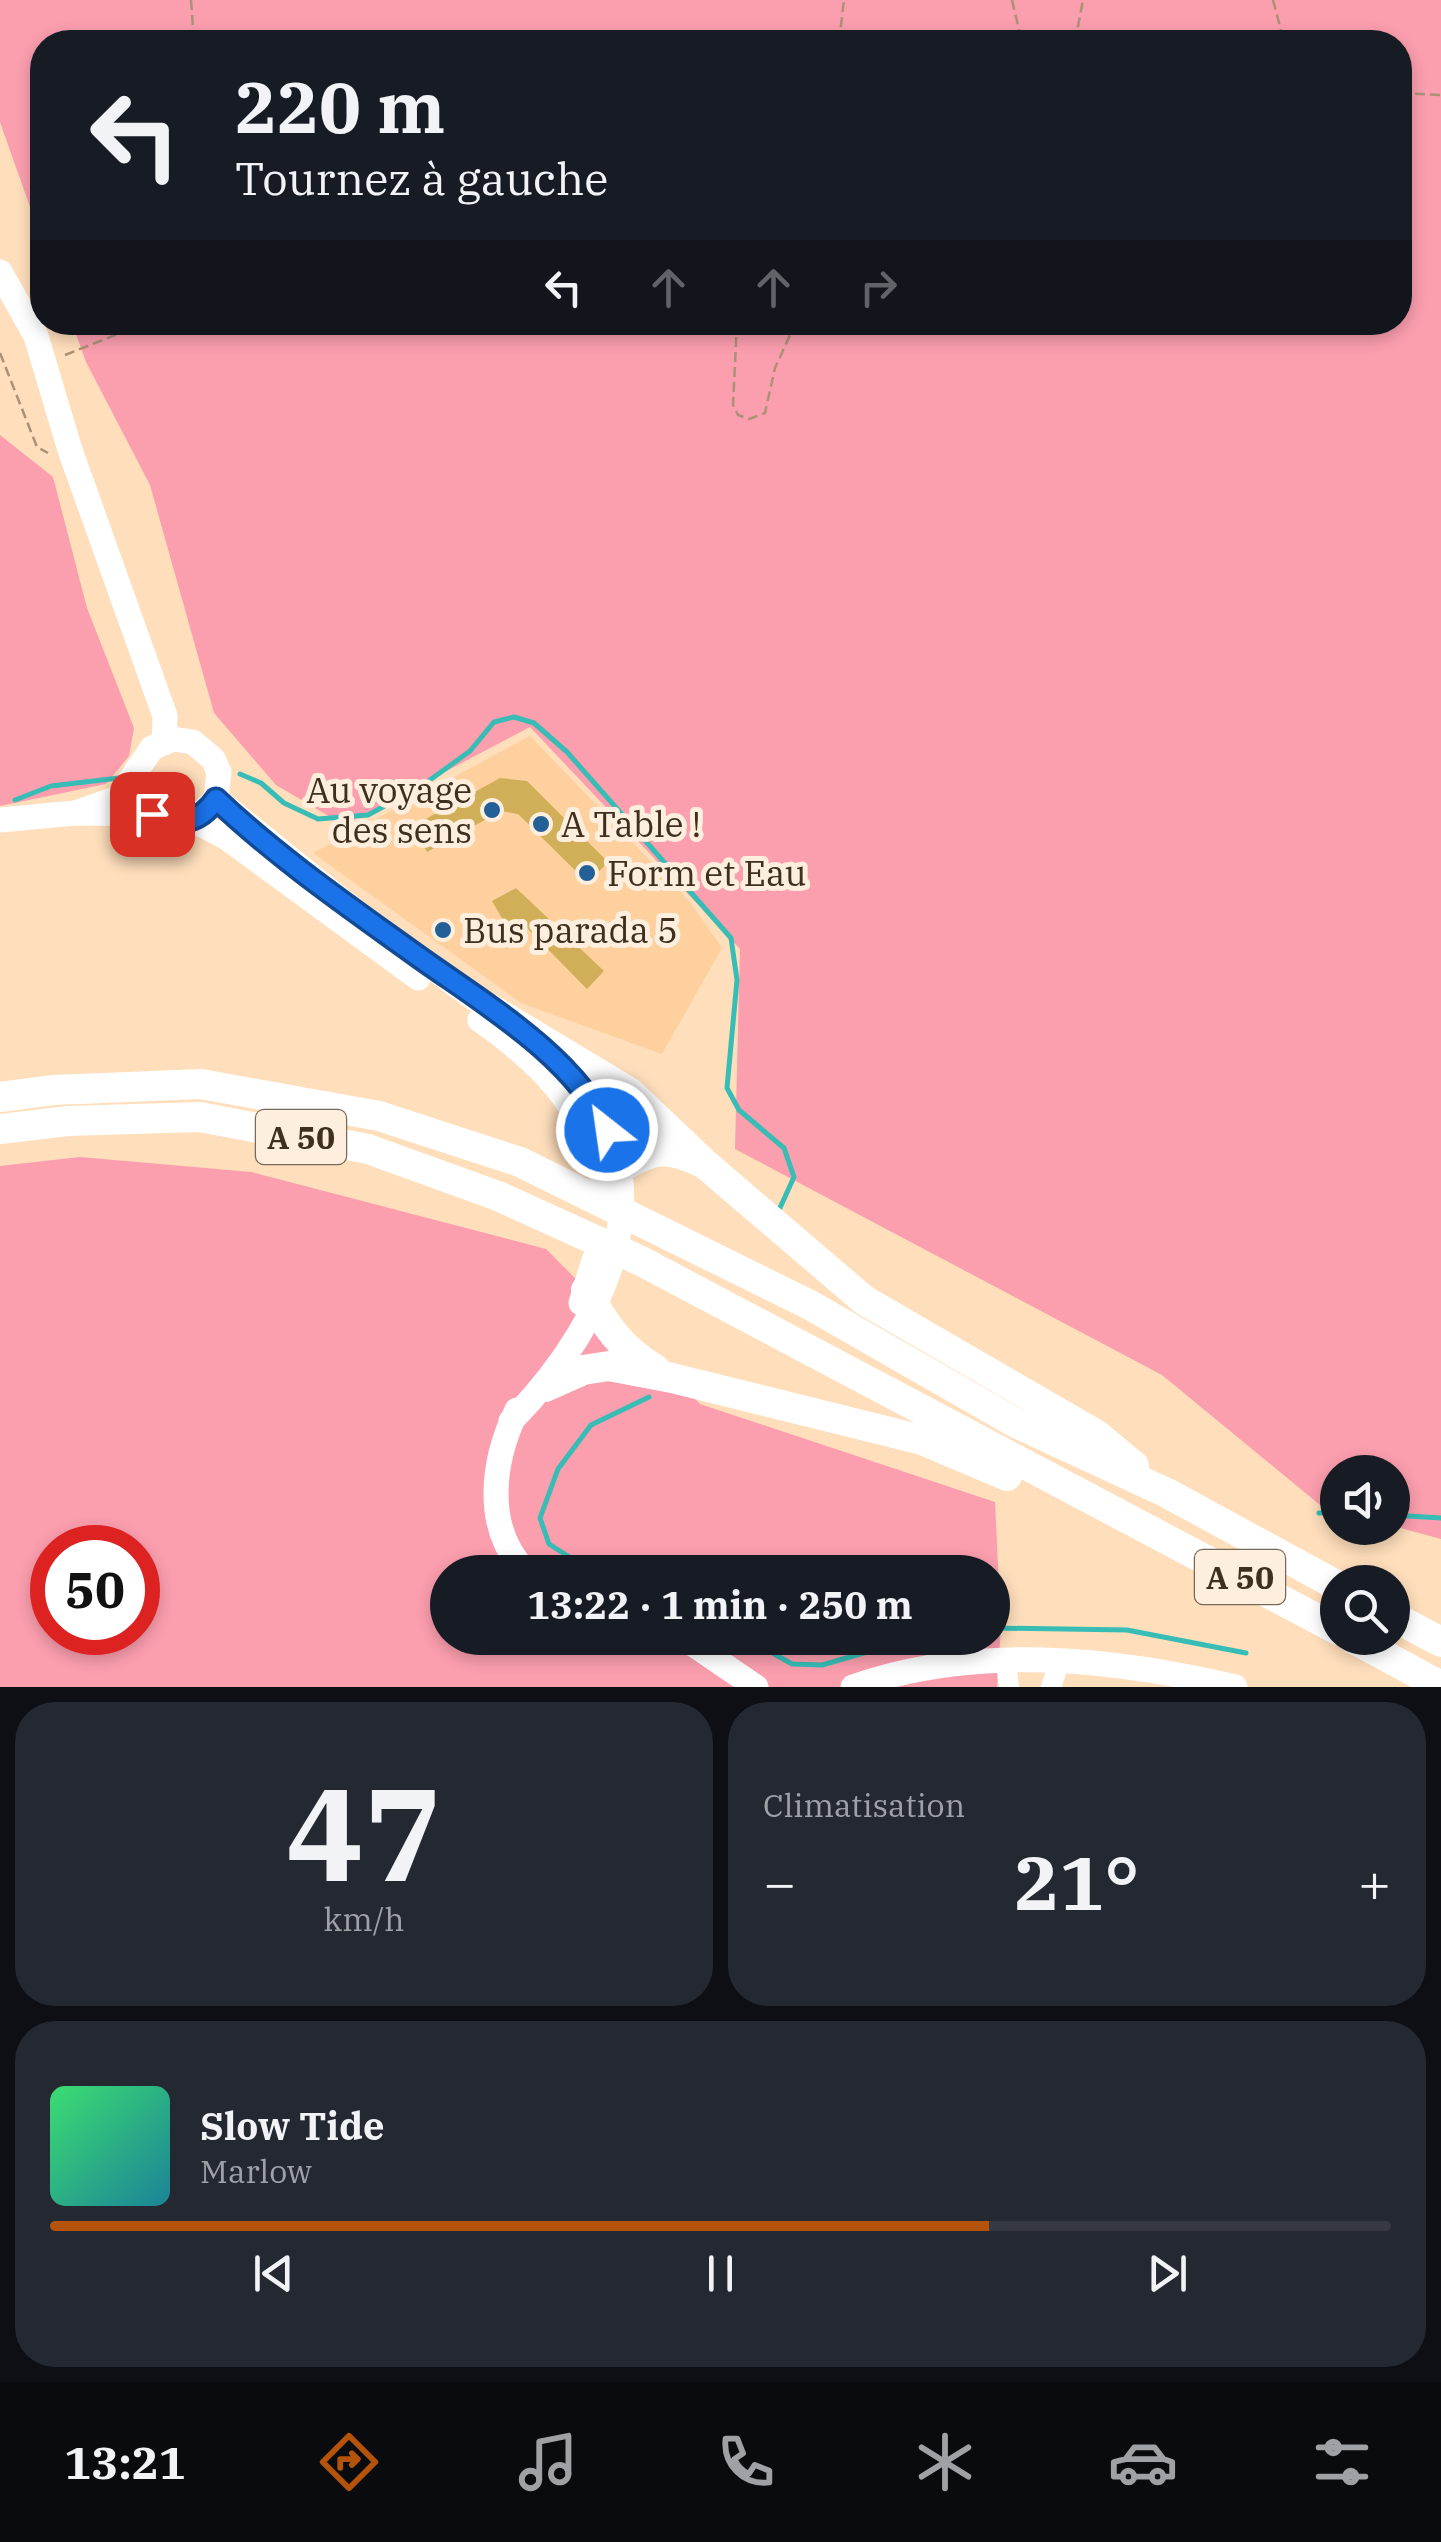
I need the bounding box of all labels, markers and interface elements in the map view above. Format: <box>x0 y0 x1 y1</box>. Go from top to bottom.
text: 220 m <box>235 61 445 152</box>
icon: left <box>70 70 200 200</box>
text: Tournez à gauche <box>235 149 608 207</box>
icon: left <box>536 260 591 315</box>
icon: ahead <box>641 260 696 315</box>
icon: ahead <box>746 260 801 315</box>
icon: right <box>851 260 906 315</box>
place label: Au voyage des sens <box>306 767 472 853</box>
pin <box>110 772 195 857</box>
icon: arrive <box>125 787 180 842</box>
marker: Au voyage des sens <box>481 799 503 821</box>
place label: A Table ! <box>561 801 701 847</box>
marker: A Table ! <box>530 813 552 835</box>
place label: Form et Eau <box>607 850 807 896</box>
marker: Form et Eau <box>576 862 598 884</box>
place label: Bus parada 5 <box>463 907 678 953</box>
marker: Bus parada 5 <box>432 919 454 941</box>
position arrow <box>555 1078 659 1182</box>
road number: A 50 <box>256 1110 346 1164</box>
map controls <box>1320 1455 1410 1655</box>
button: sound <box>1320 1455 1410 1545</box>
speed limit sign: 50 <box>30 1525 160 1655</box>
road number: A 50 <box>1195 1550 1285 1604</box>
button: search <box>1320 1565 1410 1655</box>
text: 13:22 · 1 min · 250 m <box>527 1580 913 1629</box>
text: 47 <box>286 1748 442 1917</box>
text: Climatisation <box>763 1784 965 1826</box>
text: 21° <box>1014 1833 1140 1931</box>
text: − <box>763 1847 796 1918</box>
text: + <box>1358 1847 1391 1918</box>
text: km/h <box>324 1898 404 1940</box>
text: Slow Tide <box>200 2101 385 2150</box>
text: Marlow <box>200 2150 312 2192</box>
icon: previous <box>246 2246 301 2301</box>
icon: pause <box>693 2246 748 2301</box>
icon: next <box>1140 2246 1195 2301</box>
icon: directions <box>314 2427 384 2497</box>
icon: music <box>513 2427 583 2497</box>
icon: phone <box>711 2427 781 2497</box>
icon: climate <box>910 2427 980 2497</box>
icon: car <box>1108 2427 1178 2497</box>
icon: filters <box>1307 2427 1377 2497</box>
text: 13:21 <box>64 2433 186 2491</box>

